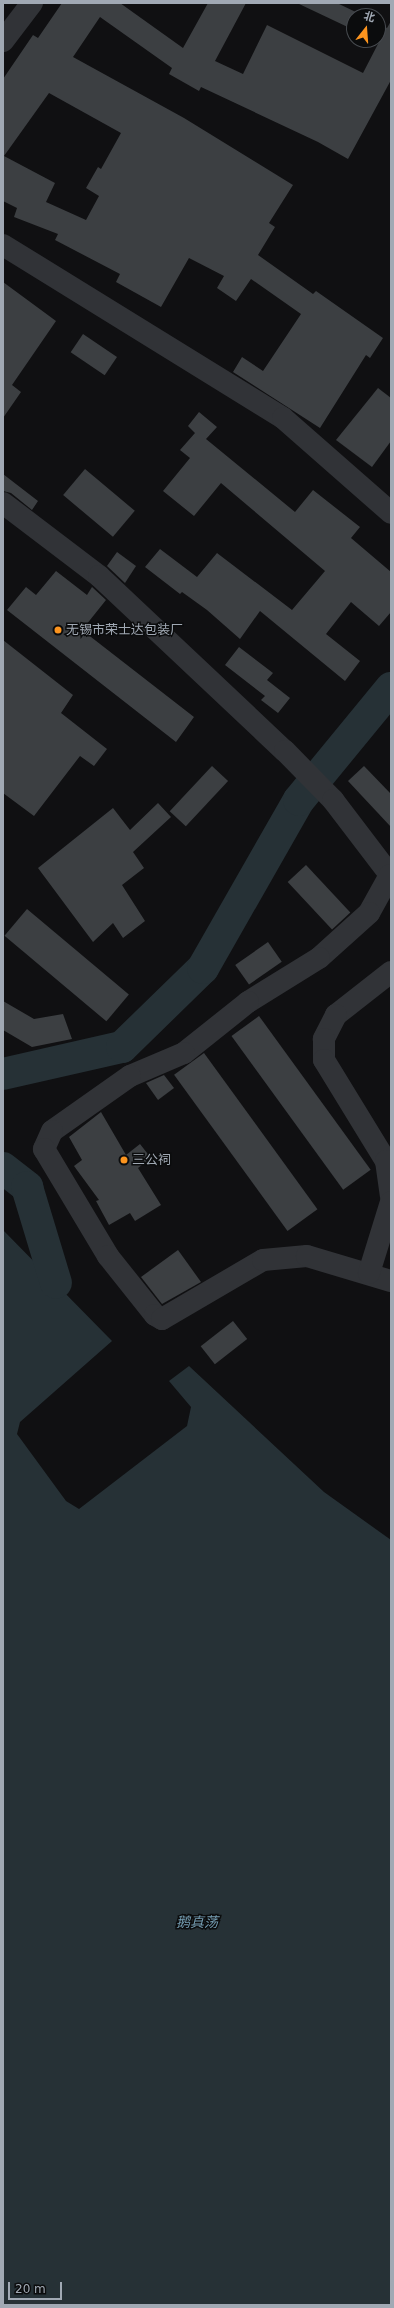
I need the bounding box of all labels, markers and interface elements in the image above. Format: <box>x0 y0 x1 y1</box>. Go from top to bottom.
north arrow <box>346 8 386 48</box>
text: 北 <box>362 9 377 25</box>
place label: 无锡市荣士达包装厂 <box>66 622 183 638</box>
marker: 无锡市荣士达包装厂 <box>53 625 63 635</box>
place label: 三公祠 <box>132 1152 171 1168</box>
marker: 三公祠 <box>119 1155 129 1165</box>
water label: 鹅真荡 <box>176 1914 218 1930</box>
scale bar <box>10 2274 64 2300</box>
text: 20 m <box>15 2282 46 2296</box>

